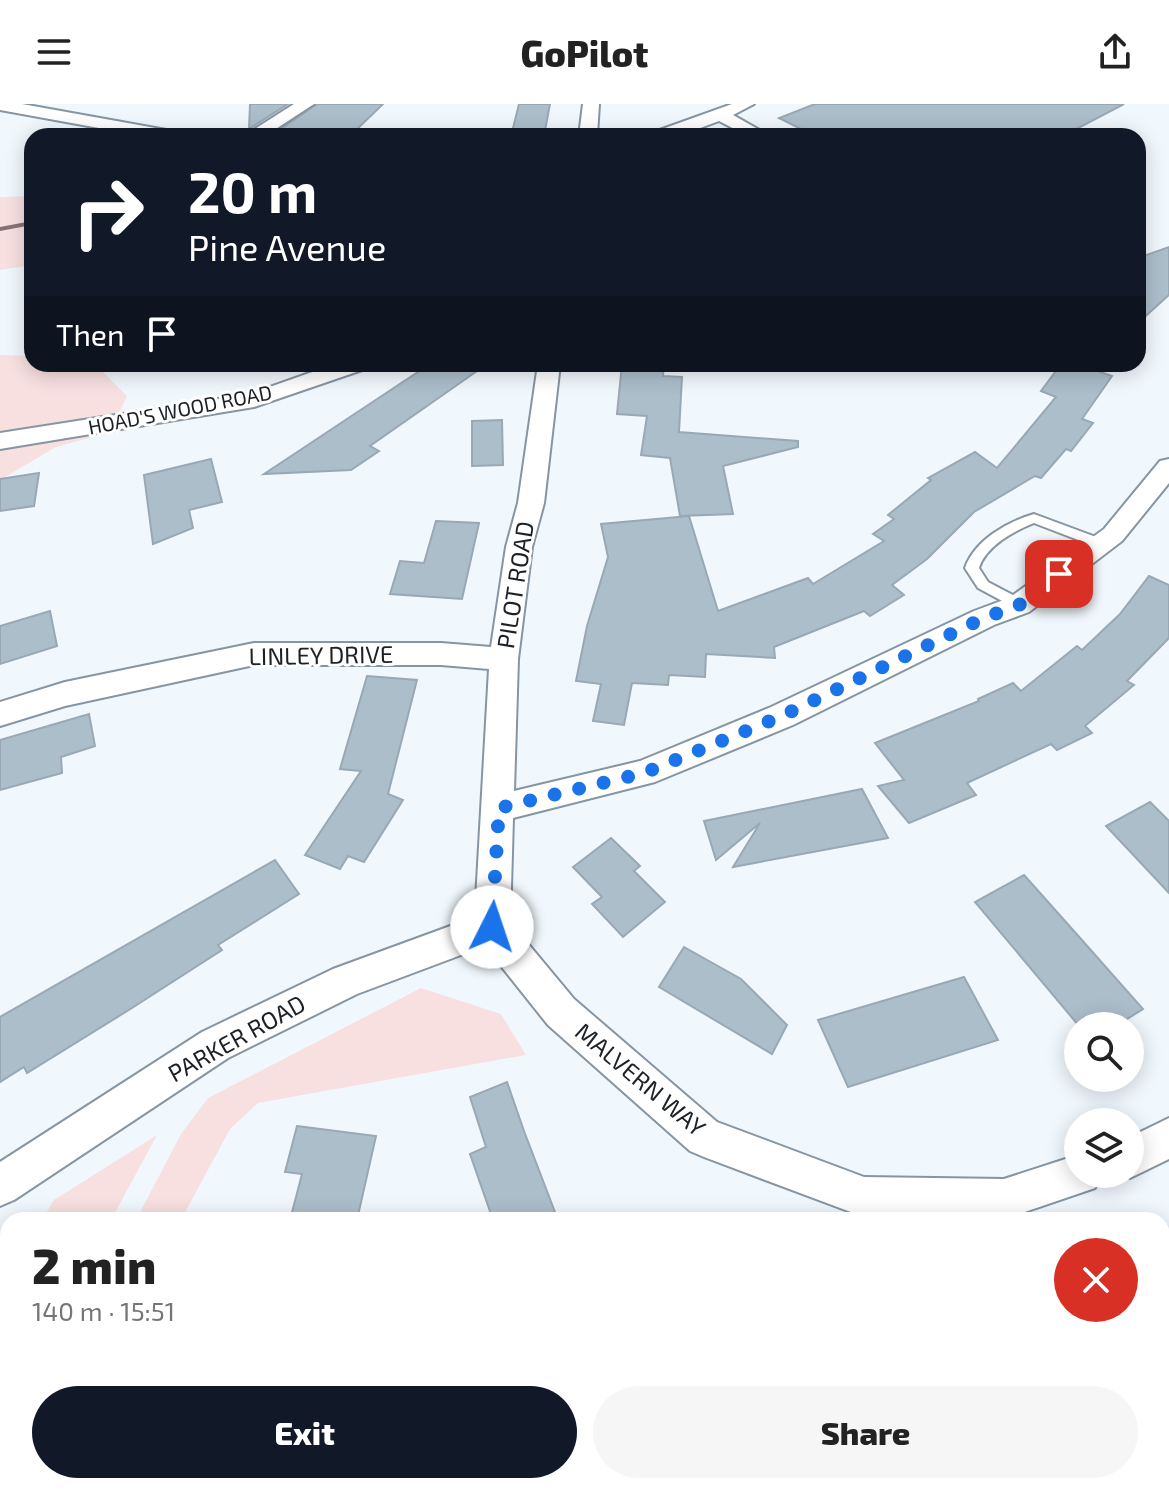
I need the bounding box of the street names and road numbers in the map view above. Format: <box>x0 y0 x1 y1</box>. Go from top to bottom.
street label: HOAD'S WOOD ROAD <box>86 379 274 439</box>
street label: PILOT ROAD <box>490 519 539 650</box>
street label: LINLEY DRIVE <box>248 639 394 670</box>
street label: PARKER ROAD <box>163 988 310 1087</box>
street label: MALVERN WAY <box>570 1016 712 1142</box>

